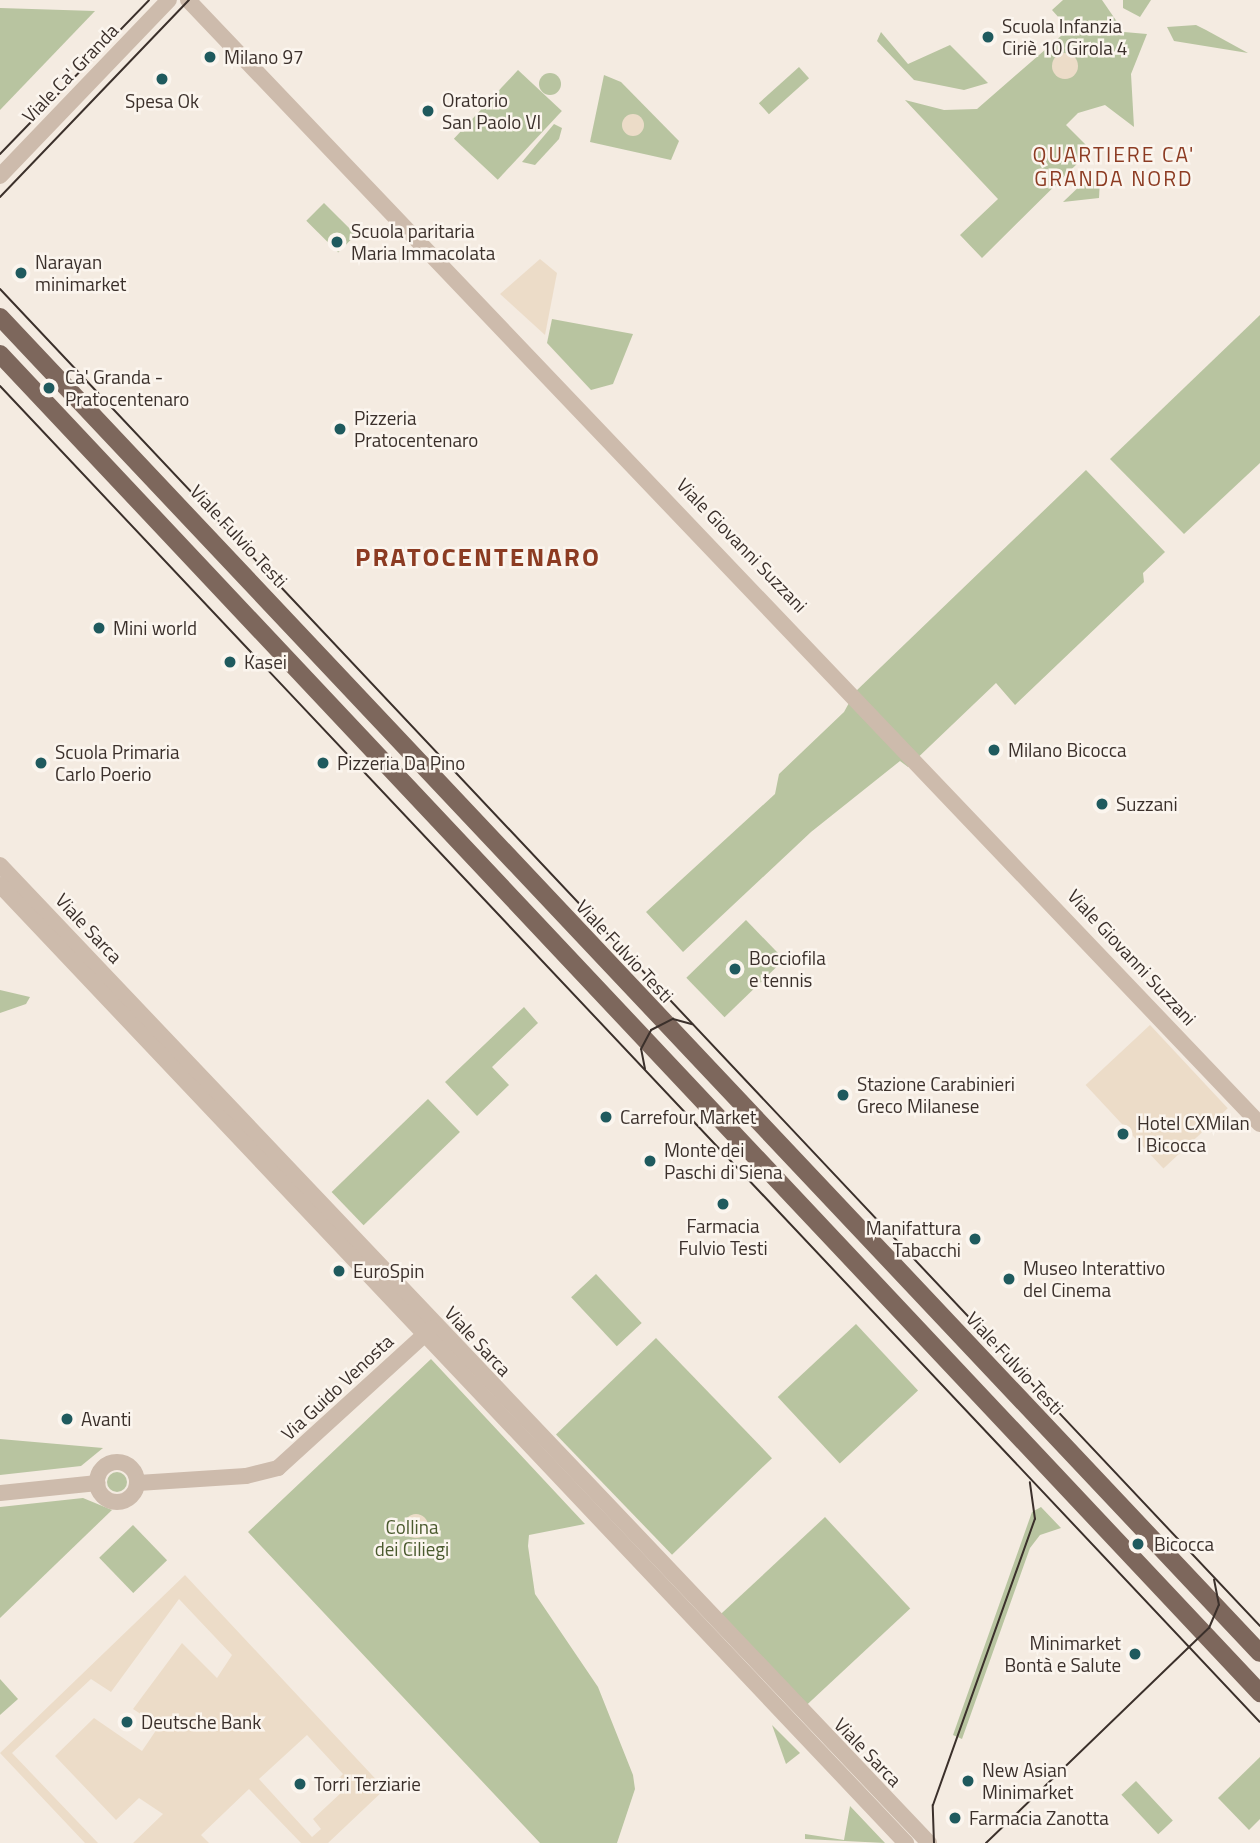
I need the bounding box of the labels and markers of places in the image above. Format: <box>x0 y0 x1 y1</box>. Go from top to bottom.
place label: Scuola Infanzia Ciriè 10 Girola 4 <box>1002 15 1127 59</box>
marker: Scuola Infanzia Ciriè 10 Girola 4 <box>980 29 996 45</box>
place label: Milano 97 <box>224 46 304 68</box>
marker: Milano 97 <box>202 49 218 65</box>
marker: Spesa Ok <box>154 71 170 87</box>
place label: Oratorio San Paolo VI <box>442 89 541 133</box>
place label: Spesa Ok <box>125 90 199 112</box>
marker: Oratorio San Paolo VI <box>420 103 436 119</box>
place label: Scuola paritaria Maria Immacolata <box>351 220 495 264</box>
marker: Scuola paritaria Maria Immacolata <box>329 234 345 250</box>
place label: Narayan minimarket <box>35 251 126 295</box>
marker: Narayan minimarket <box>13 265 29 281</box>
place label: Ca' Granda - Pratocentenaro <box>65 366 189 410</box>
marker: Ca' Granda - Pratocentenaro <box>39 378 59 398</box>
place label: Pizzeria Pratocentenaro <box>354 407 478 451</box>
marker: Pizzeria Pratocentenaro <box>332 421 348 437</box>
place label: Mini world <box>113 617 197 639</box>
marker: Mini world <box>91 620 107 636</box>
place label: Kasei <box>244 651 287 673</box>
marker: Kasei <box>222 654 238 670</box>
place label: Milano Bicocca <box>1008 739 1126 761</box>
place label: Scuola Primaria Carlo Poerio <box>55 741 179 785</box>
marker: Milano Bicocca <box>986 742 1002 758</box>
place label: Pizzeria Da Pino <box>337 752 465 774</box>
marker: Scuola Primaria Carlo Poerio <box>33 755 49 771</box>
marker: Pizzeria Da Pino <box>315 755 331 771</box>
place label: Suzzani <box>1116 793 1178 815</box>
marker: Suzzani <box>1094 796 1110 812</box>
place label: Bocciofila e tennis <box>749 947 826 991</box>
marker: Bocciofila e tennis <box>727 961 743 977</box>
place label: Stazione Carabinieri Greco Milanese <box>857 1073 1015 1117</box>
marker: Stazione Carabinieri Greco Milanese <box>835 1087 851 1103</box>
place label: Carrefour Market <box>620 1106 757 1128</box>
marker: Carrefour Market <box>598 1109 614 1125</box>
place label: Hotel CXMilan I Bicocca <box>1137 1112 1250 1156</box>
marker: Hotel CXMilan I Bicocca <box>1115 1126 1131 1142</box>
place label: Monte dei Paschi di Siena <box>664 1139 783 1183</box>
marker: Monte dei Paschi di Siena <box>642 1153 658 1169</box>
marker: Farmacia Fulvio Testi <box>715 1196 731 1212</box>
place label: Farmacia Fulvio Testi <box>678 1215 768 1259</box>
place label: Manifattura Tabacchi <box>866 1217 961 1261</box>
marker: Manifattura Tabacchi <box>967 1231 983 1247</box>
place label: Museo Interattivo del Cinema <box>1023 1257 1165 1301</box>
place label: EuroSpin <box>353 1260 424 1282</box>
marker: EuroSpin <box>331 1263 347 1279</box>
marker: Museo Interattivo del Cinema <box>1001 1271 1017 1287</box>
place label: Avanti <box>81 1408 131 1430</box>
marker: Avanti <box>59 1411 75 1427</box>
place label: Bicocca <box>1154 1533 1214 1555</box>
marker: Bicocca <box>1128 1534 1148 1554</box>
place label: Minimarket Bontà e Salute <box>1004 1632 1121 1676</box>
marker: Minimarket Bontà e Salute <box>1127 1646 1143 1662</box>
place label: Deutsche Bank <box>141 1711 261 1733</box>
marker: Deutsche Bank <box>119 1714 135 1730</box>
place label: New Asian Minimarket <box>982 1759 1074 1803</box>
place label: Torri Terziarie <box>314 1773 421 1795</box>
marker: New Asian Minimarket <box>960 1773 976 1789</box>
marker: Torri Terziarie <box>292 1776 308 1792</box>
place label: Farmacia Zanotta <box>969 1807 1109 1829</box>
marker: Farmacia Zanotta <box>947 1810 963 1826</box>

